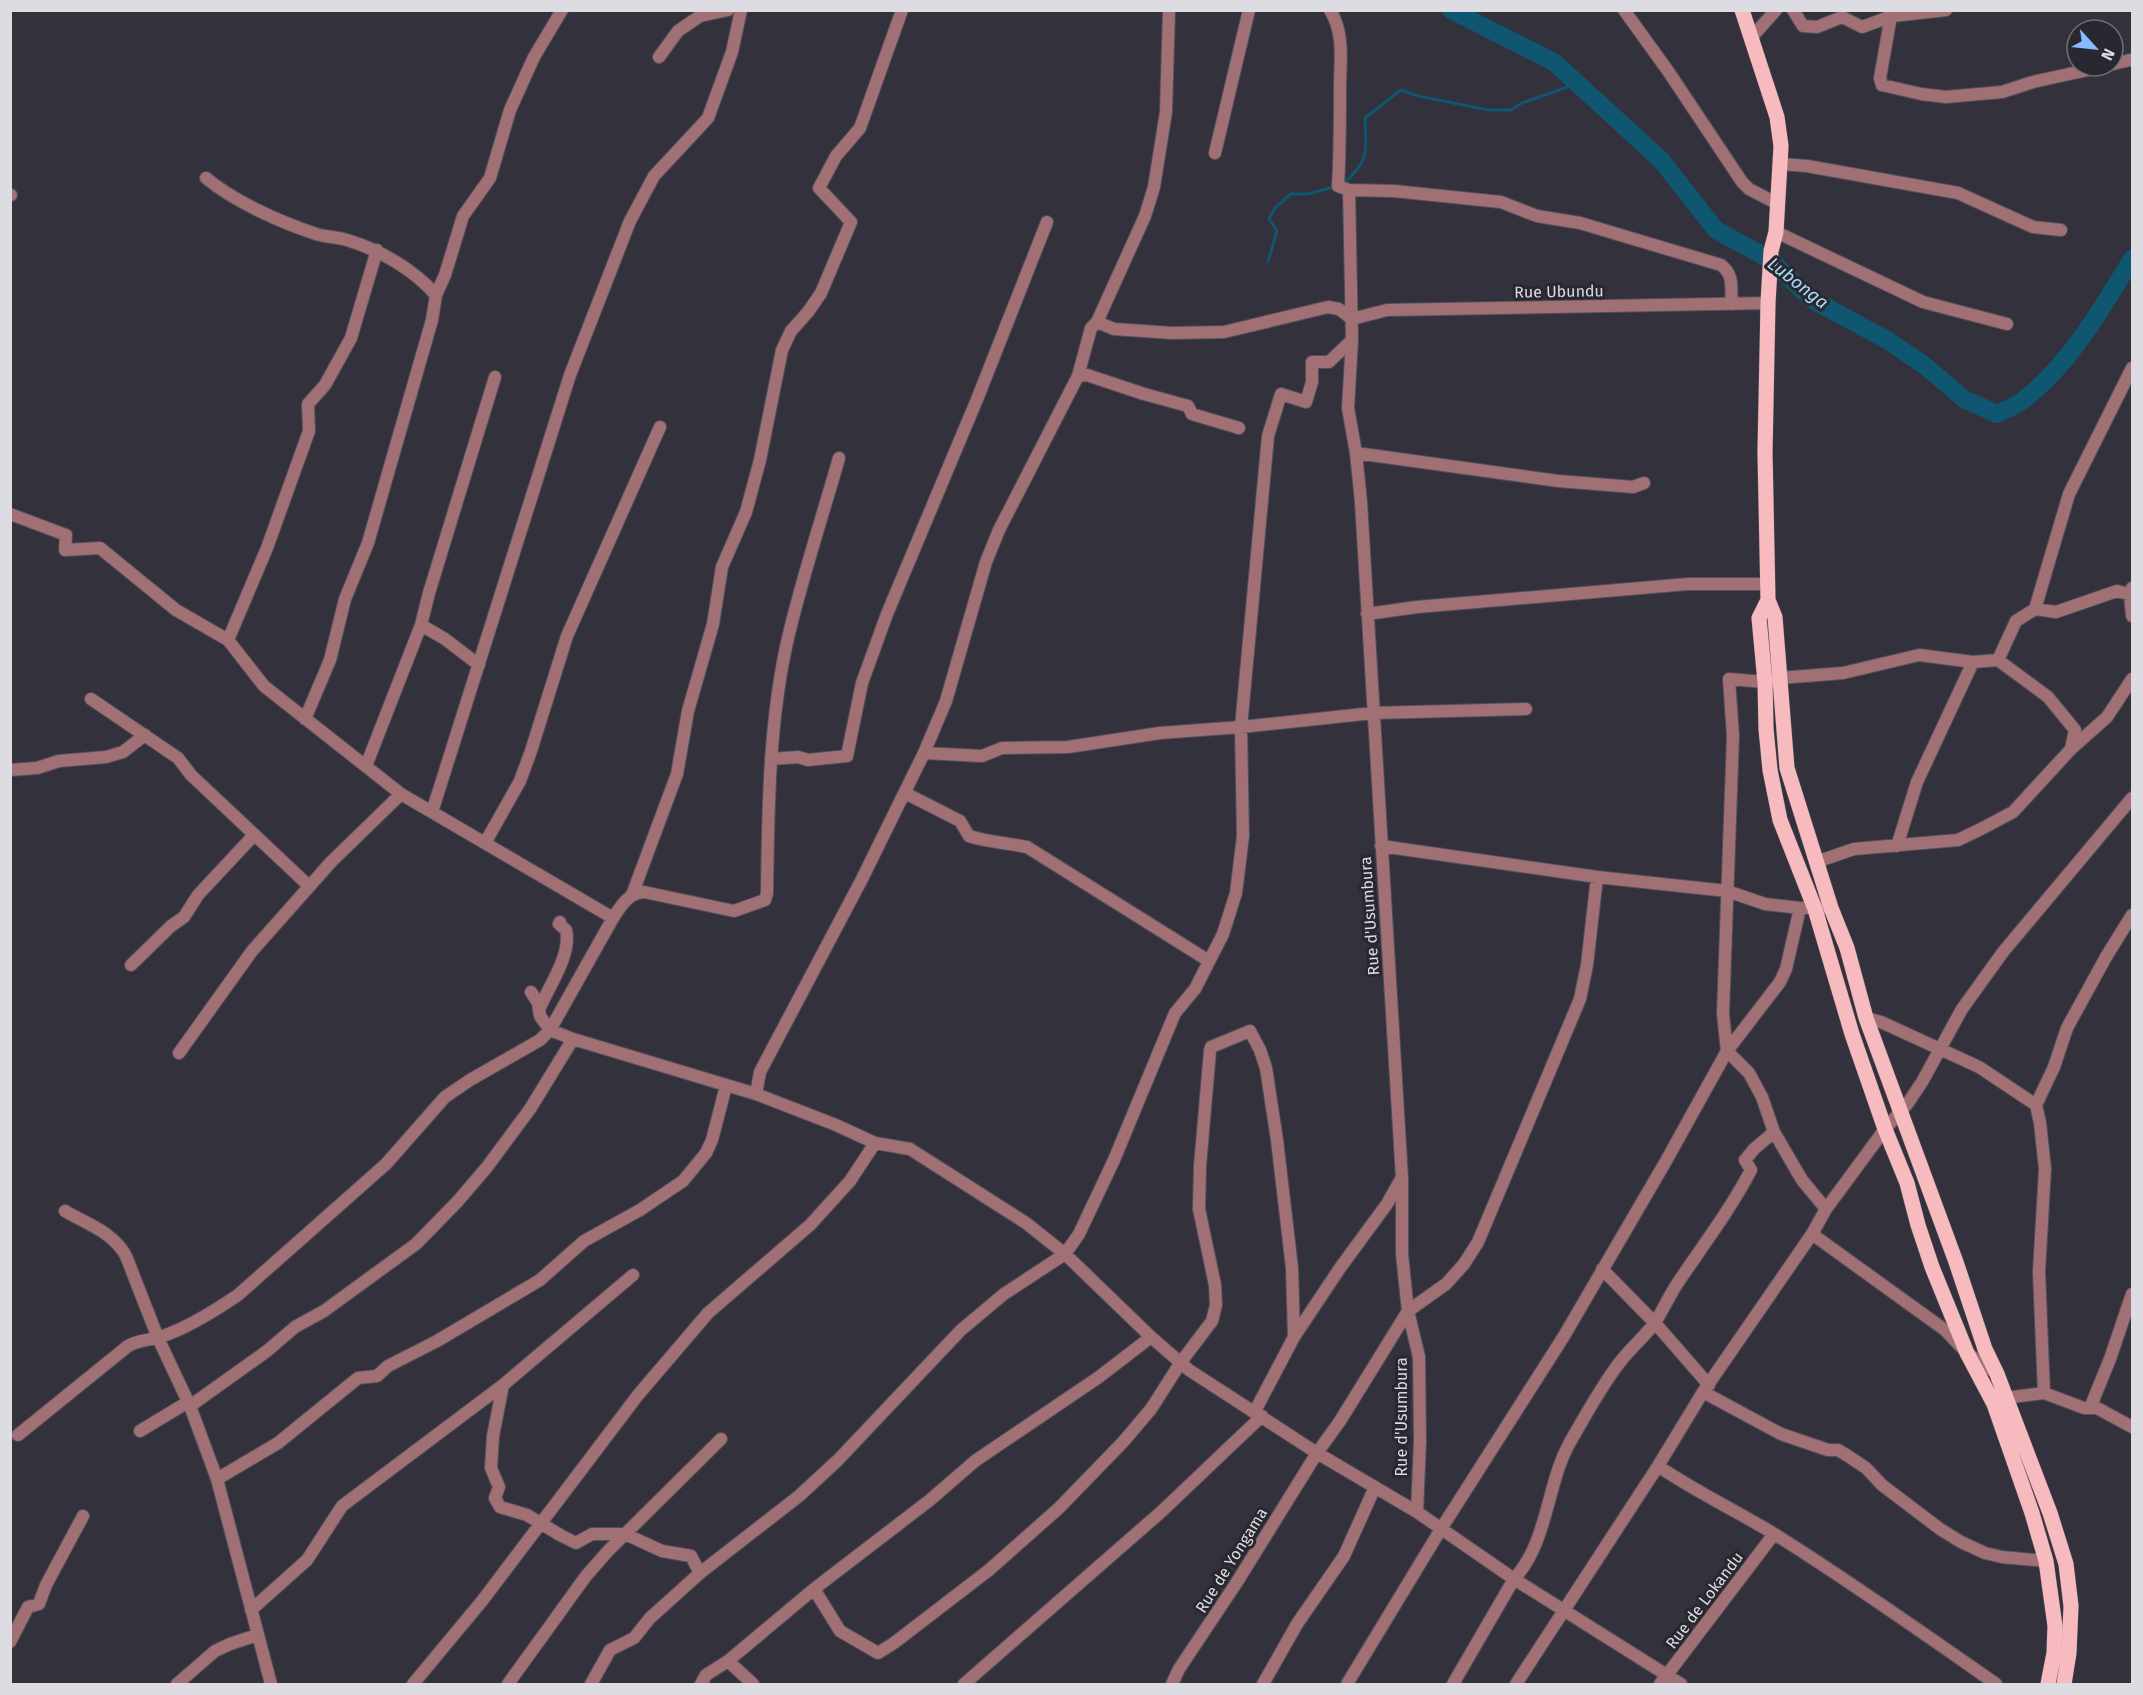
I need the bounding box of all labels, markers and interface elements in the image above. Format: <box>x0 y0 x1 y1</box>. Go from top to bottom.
north arrow <box>2065 18 2125 78</box>
text: N <box>2097 46 2119 64</box>
water label: Lubonga <box>1763 253 1833 313</box>
street label: Rue Ubundu <box>1514 281 1604 302</box>
street label: Rue d'Usumbura <box>1356 856 1383 976</box>
street label: Rue d'Usumbura <box>1392 1357 1411 1477</box>
street label: Rue de Yongama <box>1192 1504 1271 1616</box>
street label: Rue de Lokandu <box>1662 1548 1747 1652</box>

